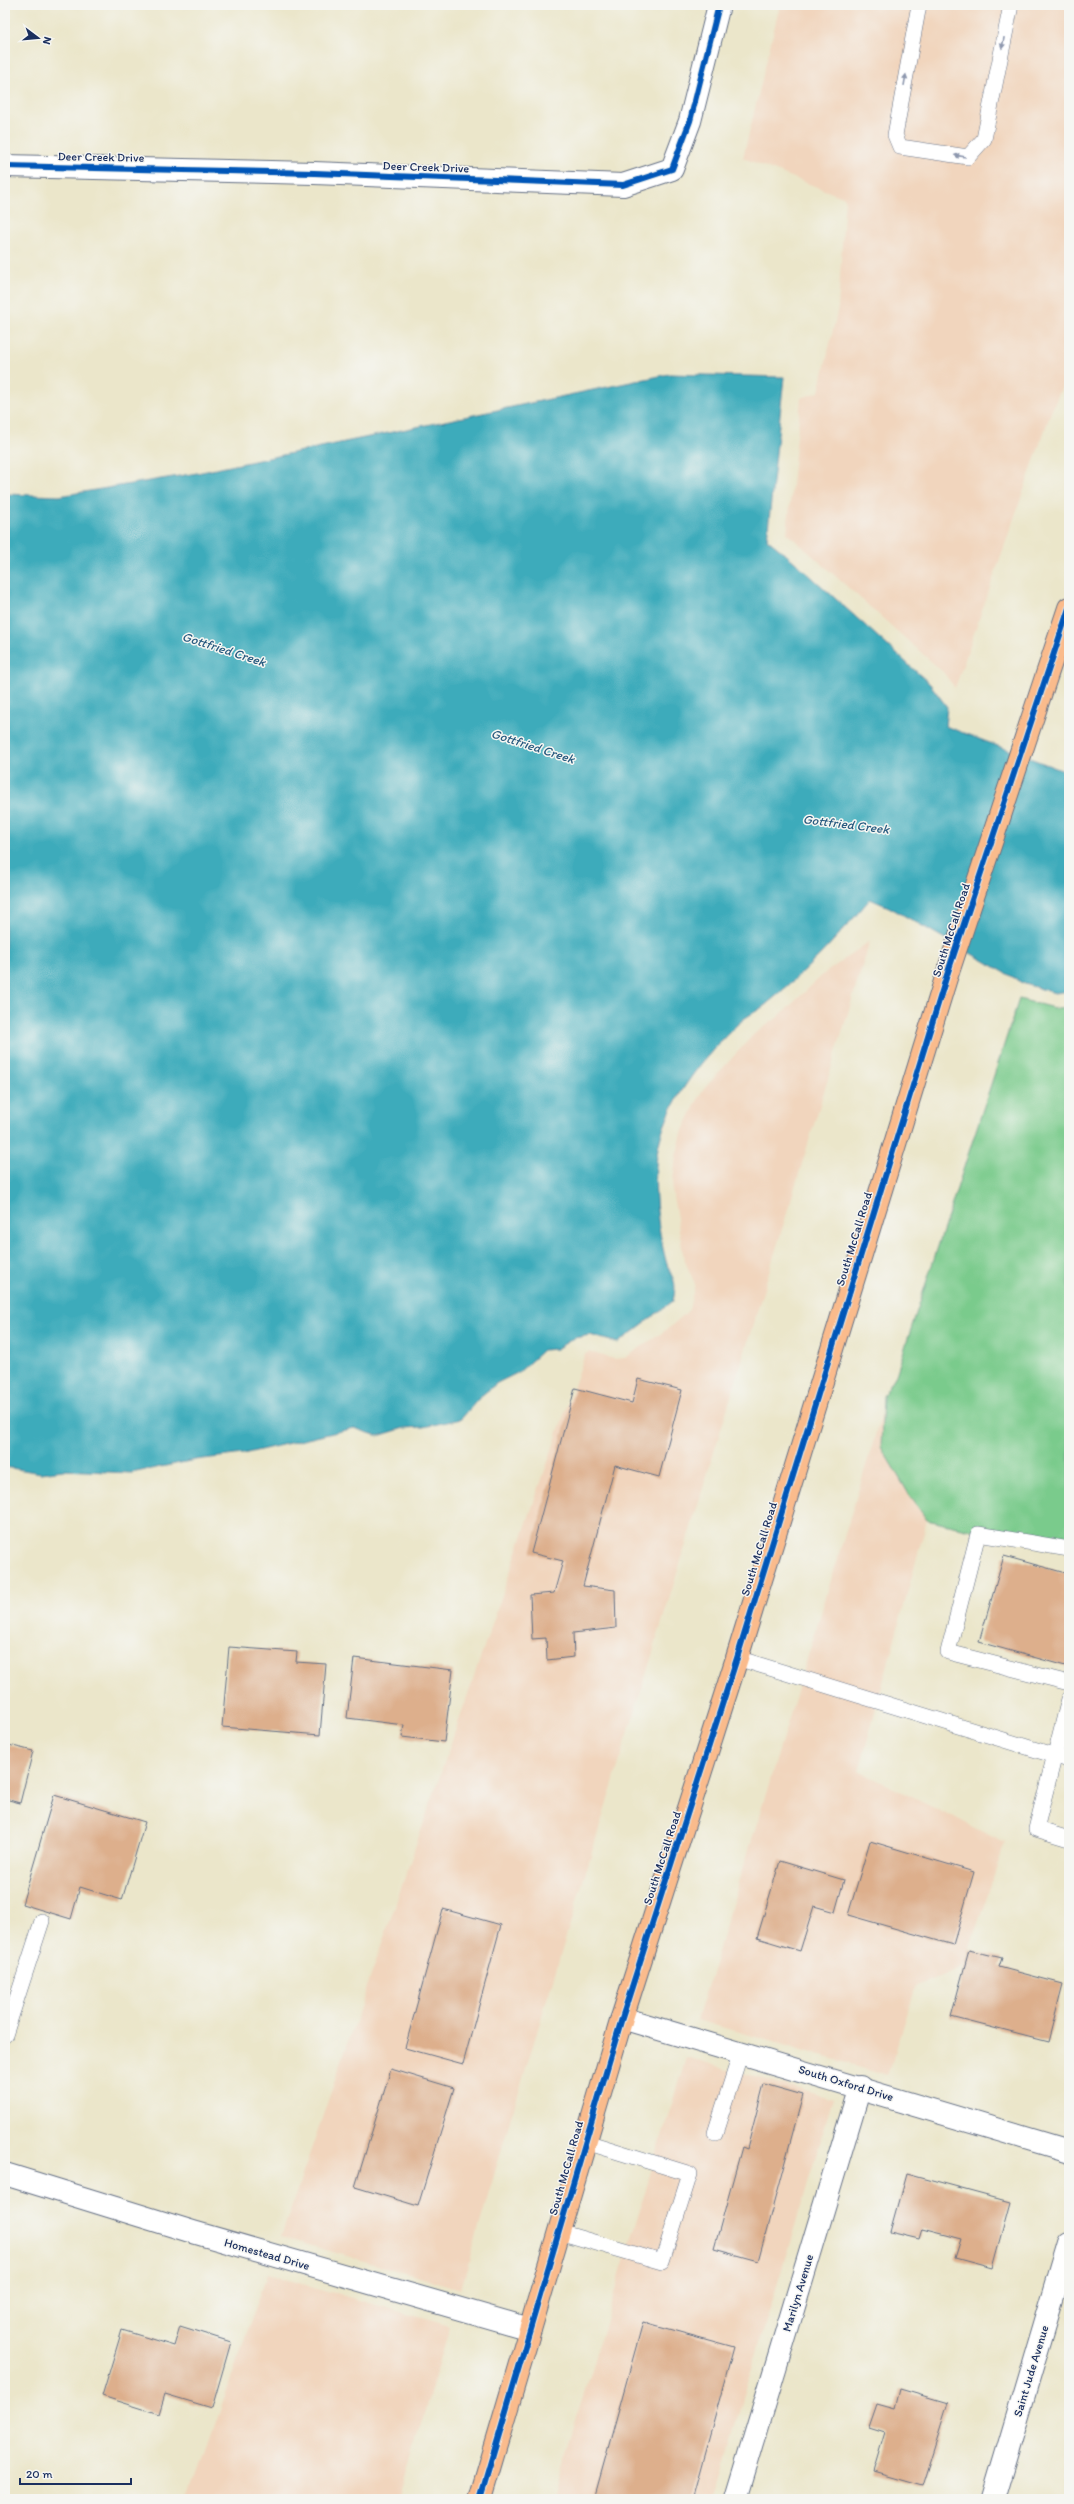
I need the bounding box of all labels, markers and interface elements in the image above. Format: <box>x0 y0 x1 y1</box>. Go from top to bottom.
north arrow <box>18 18 58 58</box>
text: N <box>40 35 54 46</box>
one-way arrow <box>1000 37 1006 49</box>
one-way arrow <box>902 74 908 86</box>
street label: Deer Creek Drive <box>58 149 145 165</box>
one-way arrow <box>954 153 966 159</box>
street label: Deer Creek Drive <box>382 158 470 176</box>
water label: Gottfried Creek <box>180 628 269 670</box>
water label: Gottfried Creek <box>489 725 578 767</box>
water label: Gottfried Creek <box>802 811 891 837</box>
street label: South McCall Road <box>929 881 973 979</box>
street label: South McCall Road <box>833 1190 875 1288</box>
street label: South McCall Road <box>738 1500 780 1598</box>
street label: South McCall Road <box>640 1809 684 1907</box>
street label: South Oxford Drive <box>797 2062 895 2104</box>
street label: South McCall Road <box>546 2119 586 2217</box>
street label: Homestead Drive <box>223 2235 312 2273</box>
street label: Marilyn Avenue <box>780 2252 816 2333</box>
street label: Saint Jude Avenue <box>1010 2323 1052 2418</box>
scale bar <box>20 2460 131 2486</box>
text: 20 m <box>26 2467 53 2481</box>

